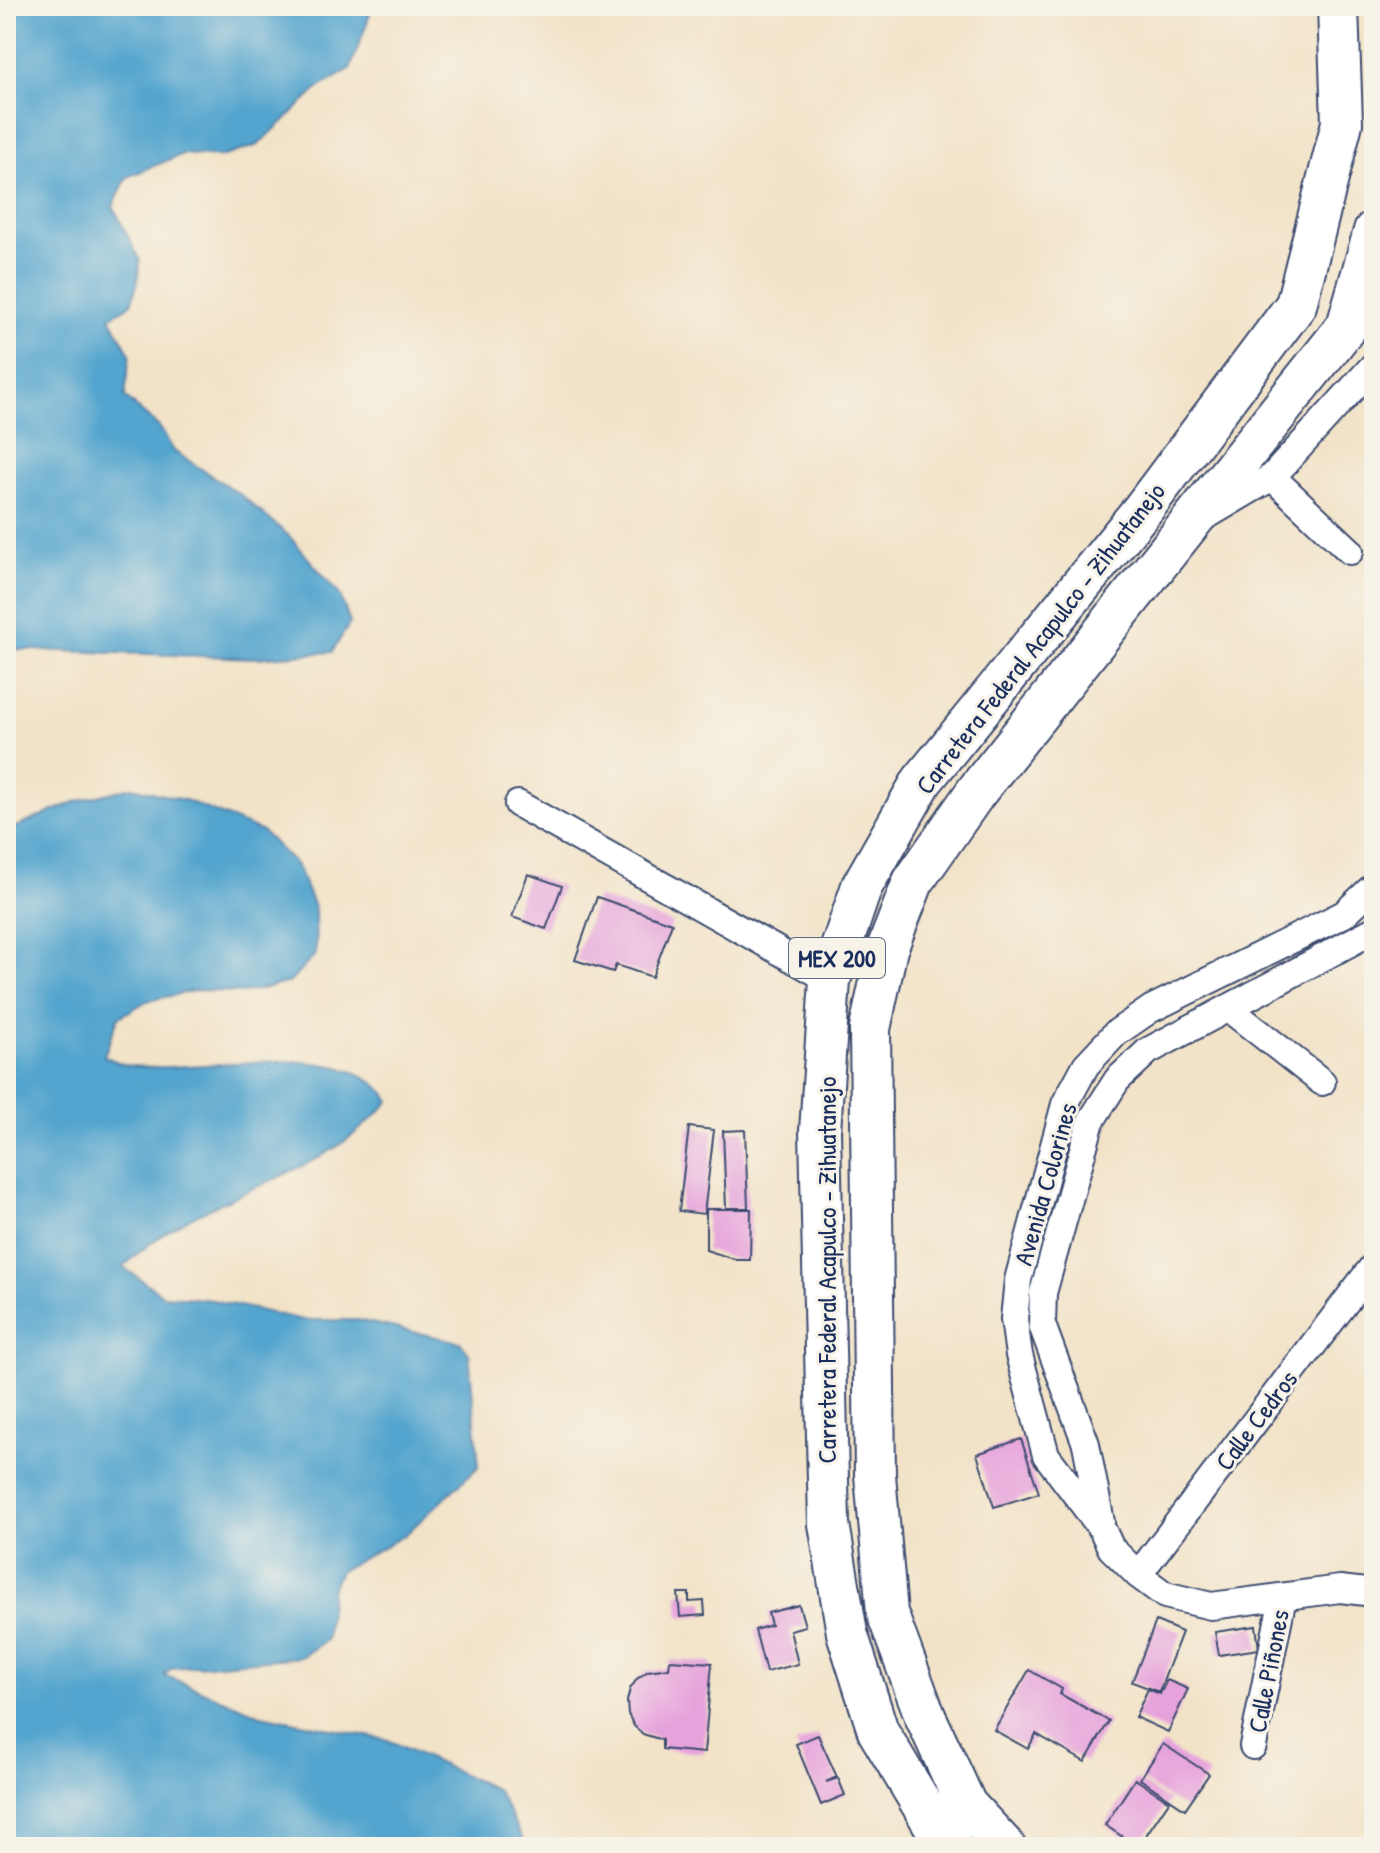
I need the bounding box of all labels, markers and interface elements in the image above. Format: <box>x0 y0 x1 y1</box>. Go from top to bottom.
street label: Carretera Federal Acapulco - Zihuatanejo <box>907 475 1173 801</box>
road number: MEX 200 <box>789 938 885 978</box>
street label: Carretera Federal Acapulco - Zihuatanejo <box>809 1077 844 1463</box>
street label: Avenida Colorines <box>1005 1099 1085 1269</box>
street label: Calle Cedros <box>1207 1363 1305 1477</box>
street label: Calle Piñones <box>1239 1606 1297 1736</box>

